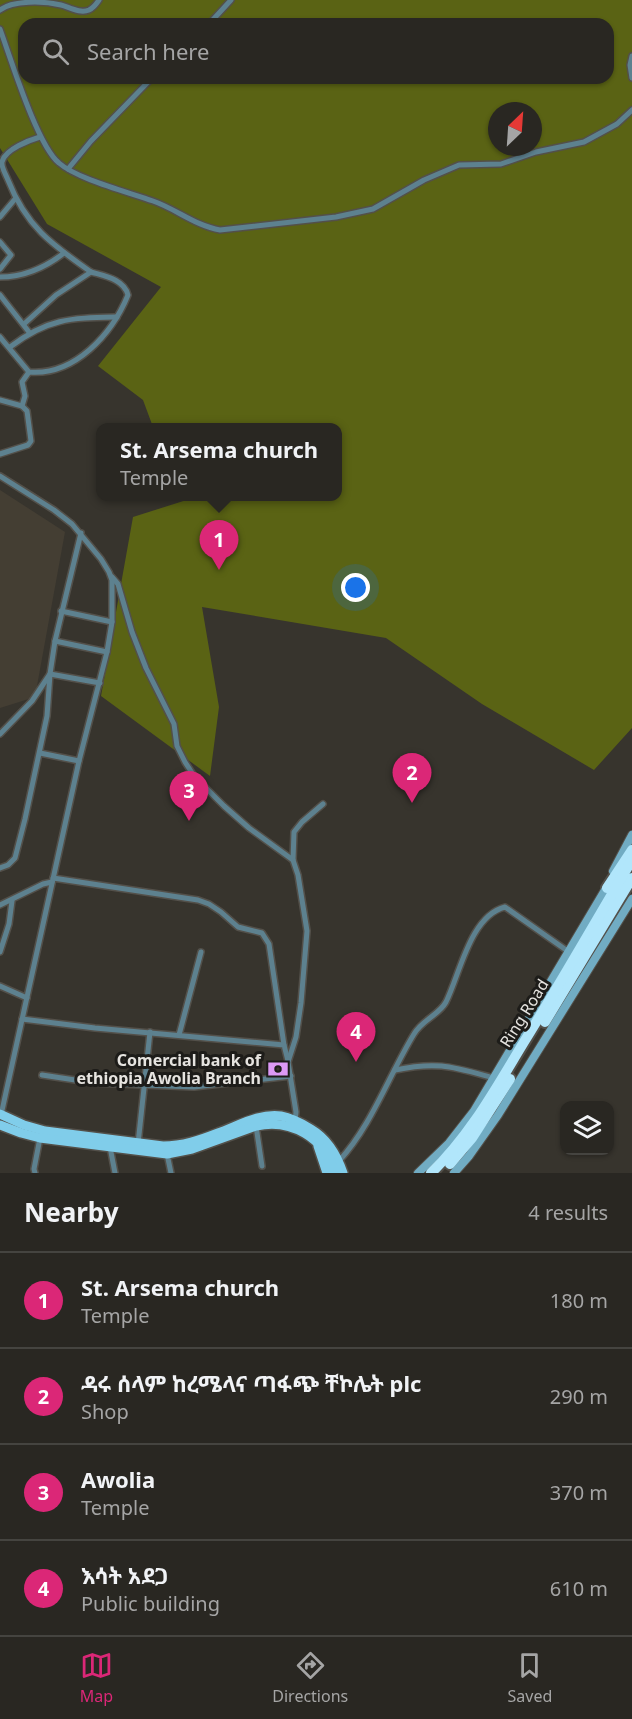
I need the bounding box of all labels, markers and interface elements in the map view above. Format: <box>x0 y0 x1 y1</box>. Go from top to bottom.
search box <box>18 18 614 84</box>
icon: search <box>39 35 72 68</box>
text: Search here <box>87 36 209 66</box>
north arrow <box>488 102 542 156</box>
popup <box>96 423 342 501</box>
text: St. Arsema church <box>120 434 318 464</box>
text: Temple <box>120 464 188 491</box>
pin: 1 <box>200 520 238 570</box>
your location <box>341 573 370 602</box>
pin: 2 <box>392 754 432 803</box>
pin: 3 <box>170 772 208 821</box>
street label: Ring Road <box>494 975 554 1051</box>
pin: 4 <box>336 1012 376 1062</box>
place label: Comercial bank of ethiopia Awolia Branch <box>77 1049 262 1089</box>
bank icon: Comercial bank of ethiopia Awolia Branch <box>266 1057 290 1081</box>
map controls <box>560 1101 614 1155</box>
button: layers <box>560 1101 614 1155</box>
text: Nearby <box>24 1194 119 1230</box>
text: 4 results <box>528 1199 608 1226</box>
text: St. Arsema church <box>81 1272 279 1302</box>
text: 1 <box>38 1287 49 1314</box>
text: 180 m <box>550 1287 608 1314</box>
text: Temple <box>81 1302 149 1329</box>
text: ዳሩ ሰላም ከረሜላና ጣፋጭ ቸኮሌት plc <box>81 1368 421 1398</box>
text: 2 <box>38 1383 49 1410</box>
text: 290 m <box>550 1383 608 1410</box>
text: Shop <box>81 1398 129 1425</box>
text: Awolia <box>81 1464 155 1494</box>
text: 3 <box>38 1479 49 1506</box>
text: 370 m <box>550 1479 608 1506</box>
text: Temple <box>81 1494 149 1521</box>
text: እሳት አደጋ <box>81 1560 169 1590</box>
text: 4 <box>38 1575 49 1602</box>
text: 610 m <box>550 1575 608 1602</box>
text: Public building <box>81 1590 220 1617</box>
tab: Map <box>80 1649 113 1707</box>
tab: Directions <box>272 1649 348 1707</box>
tab: Saved <box>508 1649 552 1707</box>

